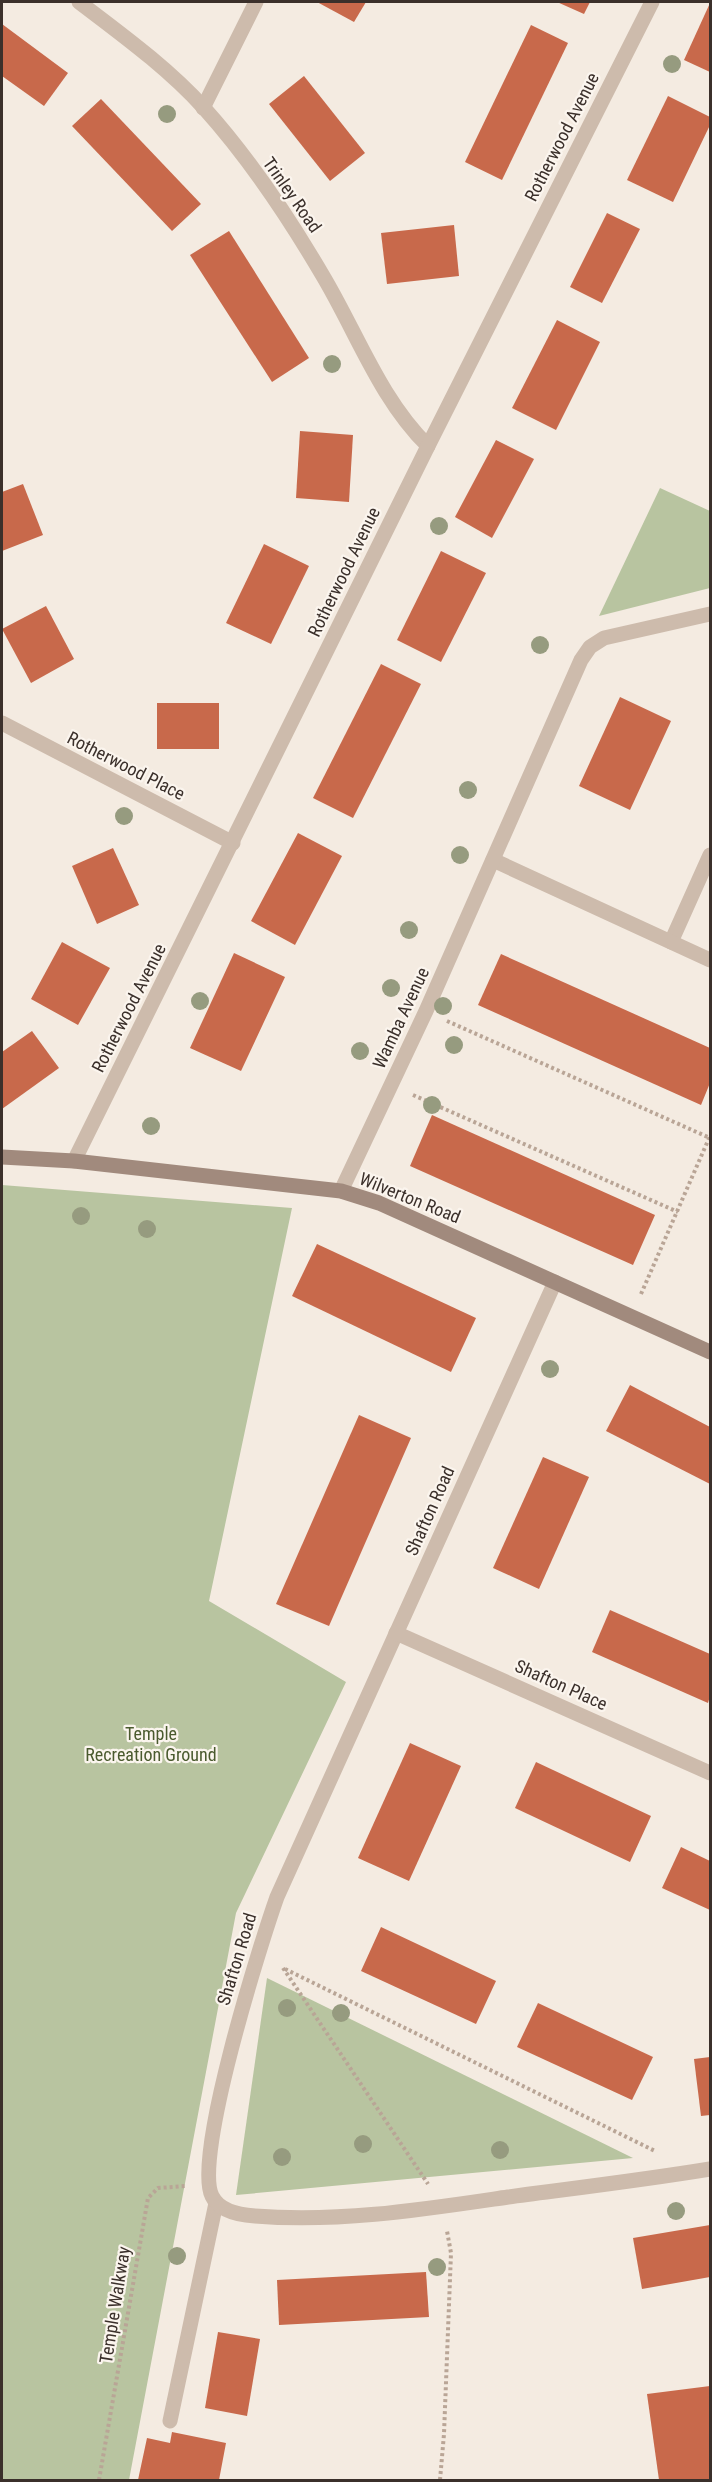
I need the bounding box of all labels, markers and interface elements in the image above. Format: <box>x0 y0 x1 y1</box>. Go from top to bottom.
street label: Rotherwood Avenue <box>520 69 603 205</box>
street label: Trinley Road <box>259 153 326 236</box>
street label: Rotherwood Avenue <box>303 504 384 640</box>
street label: Rotherwood Place <box>64 727 188 804</box>
street label: Rotherwood Avenue <box>87 940 170 1076</box>
street label: Wamba Avenue <box>368 964 433 1072</box>
street label: Wilverton Road <box>357 1168 464 1227</box>
street label: Shafton Road <box>401 1463 459 1559</box>
street label: Shafton Place <box>512 1655 611 1714</box>
park label: Temple Recreation Ground <box>85 1723 217 1765</box>
street label: Shafton Road <box>213 1910 261 2008</box>
street label: Temple Walkway <box>95 2244 134 2365</box>

